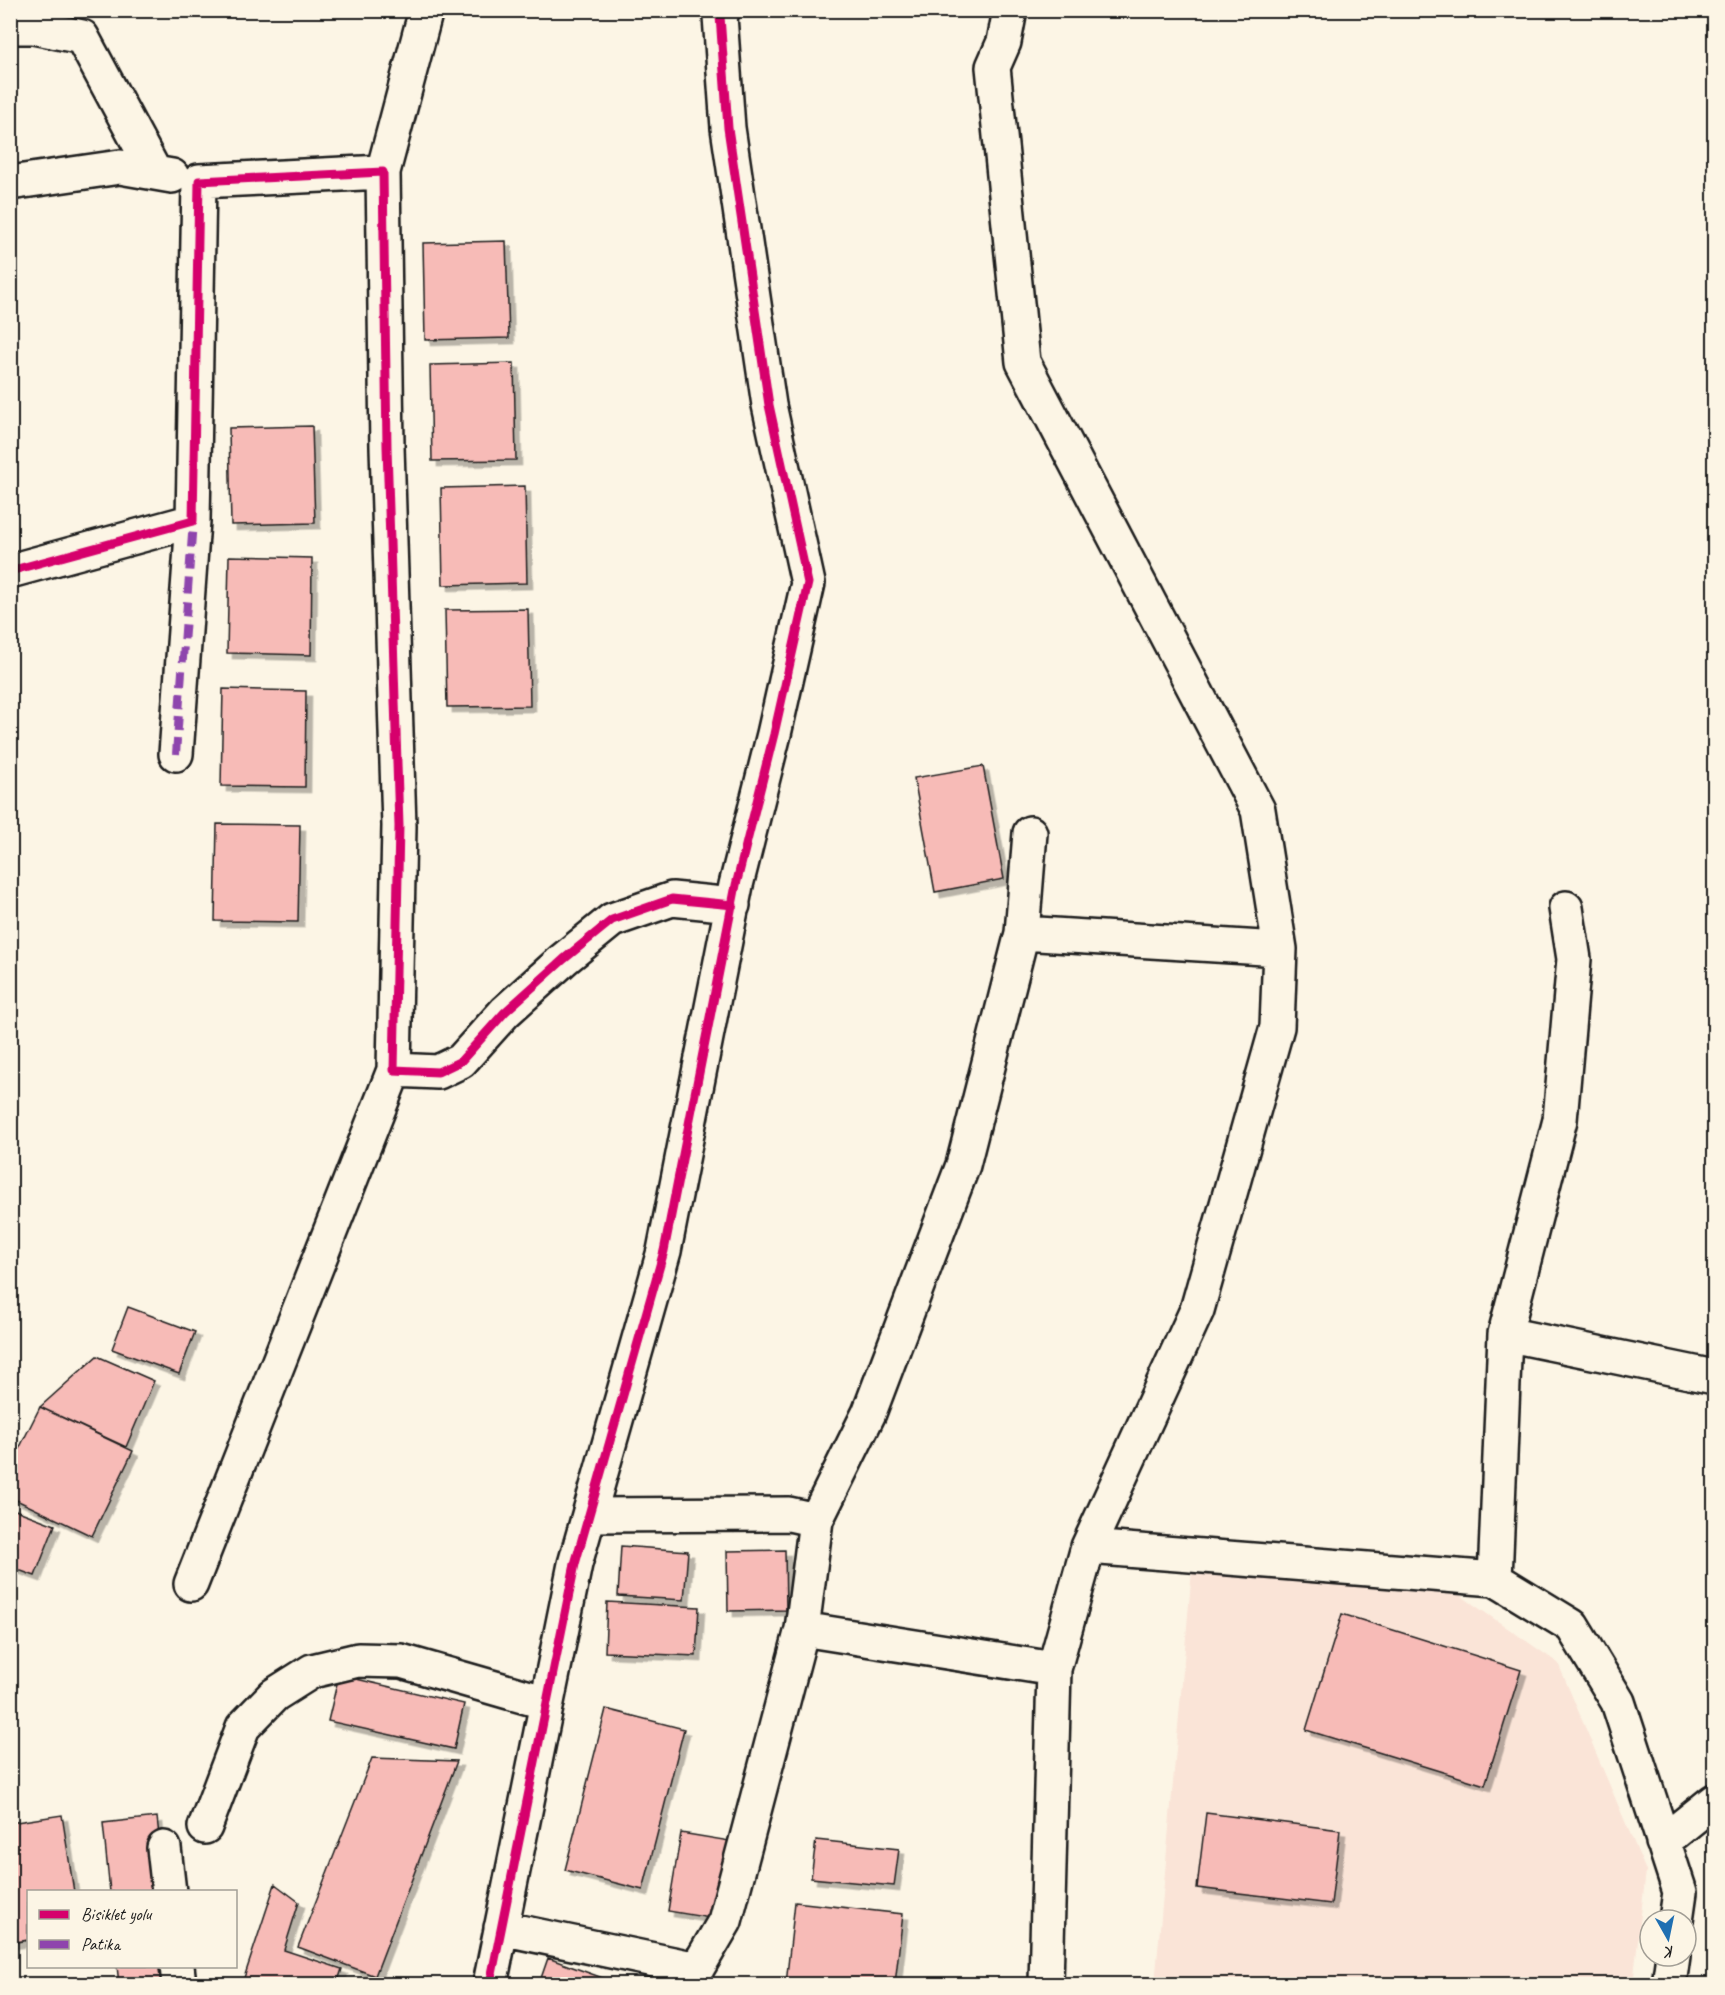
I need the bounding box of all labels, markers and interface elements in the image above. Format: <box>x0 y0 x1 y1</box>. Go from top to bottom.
legend <box>27 1890 237 1968</box>
text: Bisiklet yolu <box>81 1903 153 1925</box>
north arrow <box>1638 1908 1698 1968</box>
text: Patika <box>81 1933 121 1955</box>
text: K <box>1661 1941 1676 1963</box>

